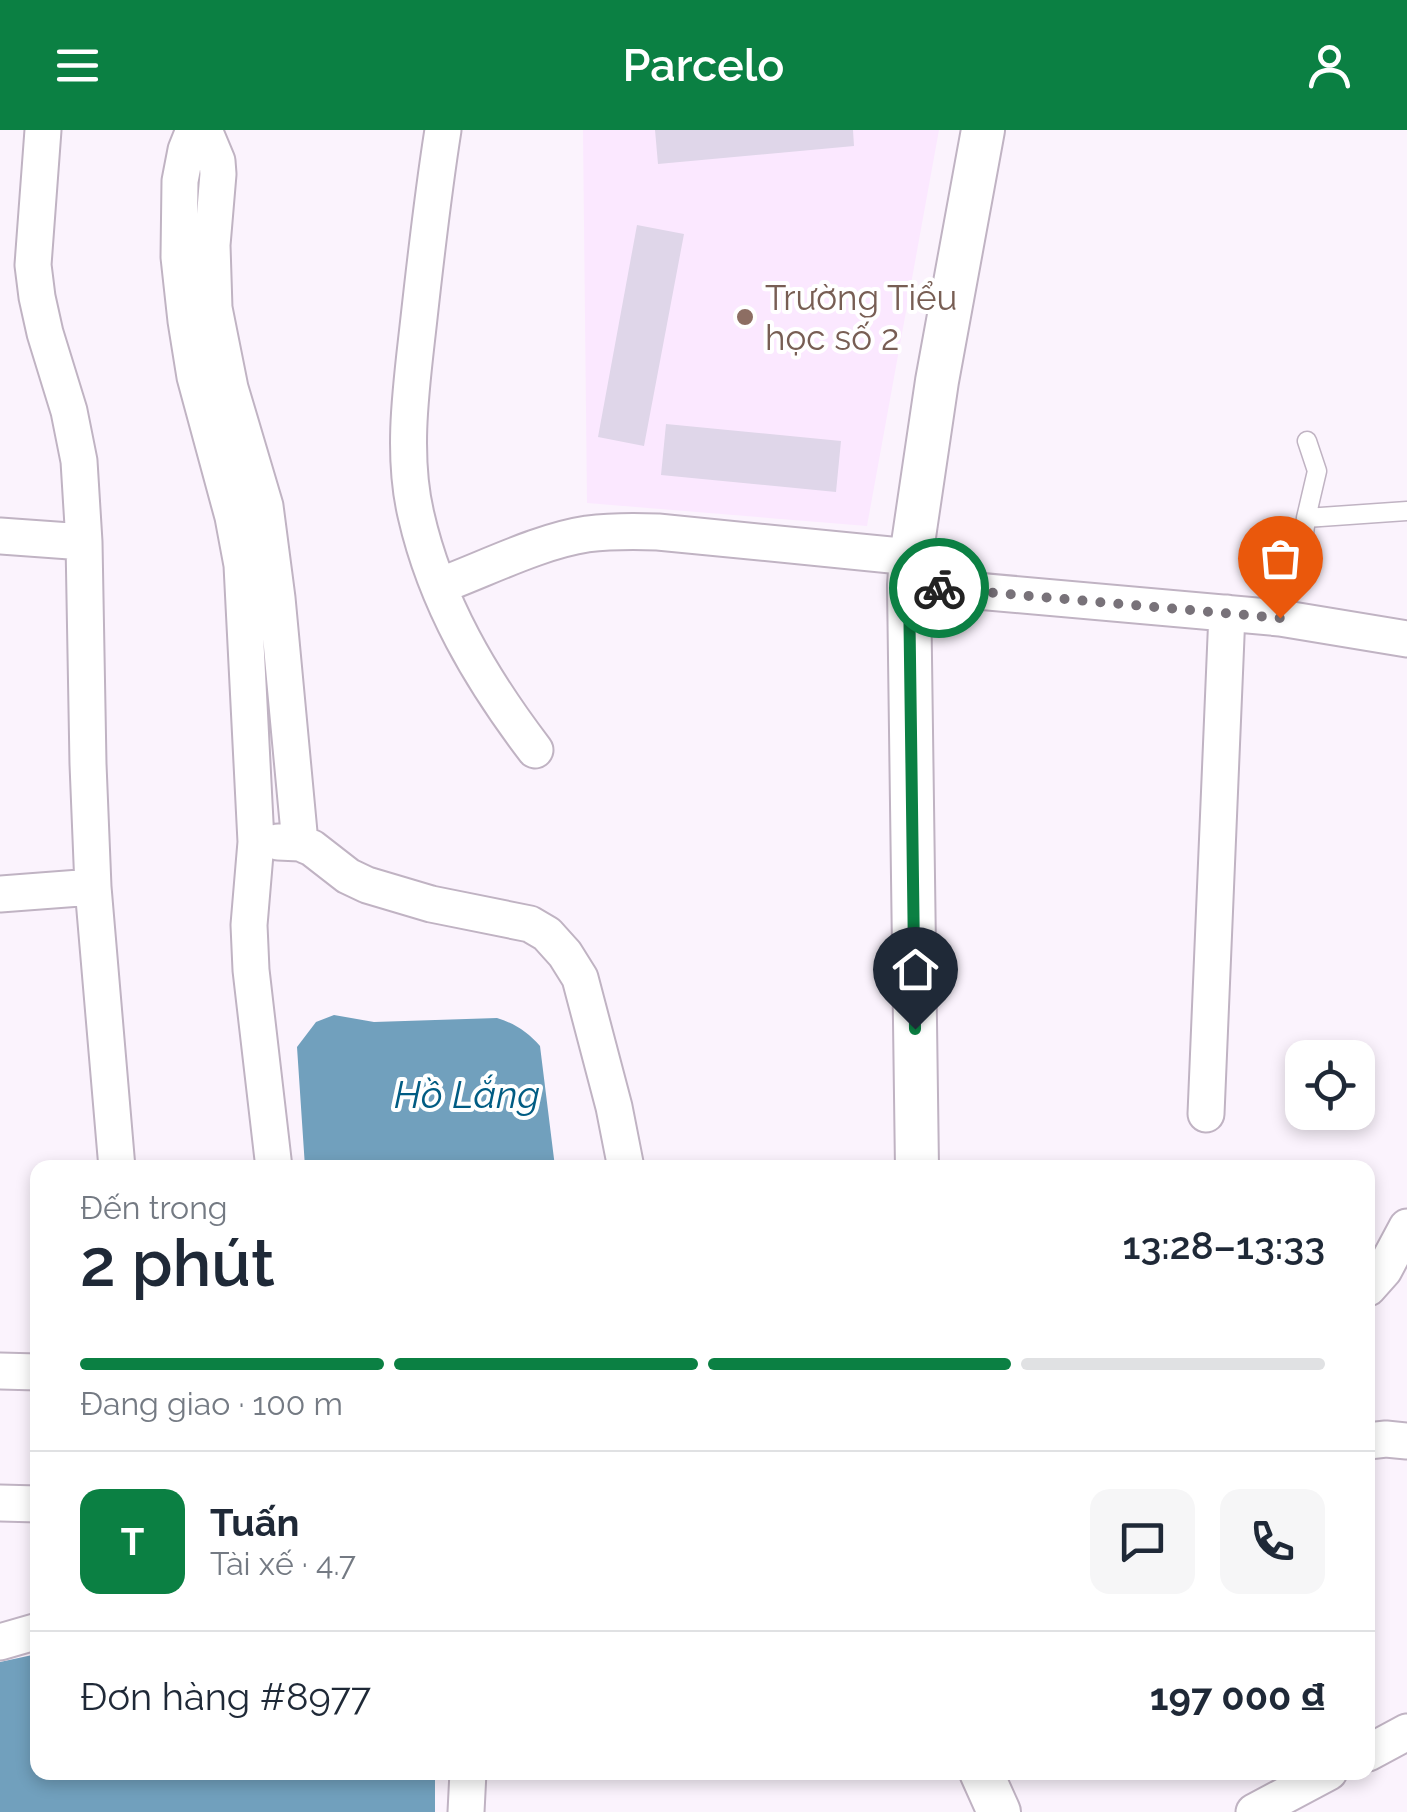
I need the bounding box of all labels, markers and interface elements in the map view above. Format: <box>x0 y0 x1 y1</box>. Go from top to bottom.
icon: menu <box>50 38 105 93</box>
icon: person <box>1302 38 1357 93</box>
text: Parcelo <box>623 39 784 92</box>
place label: Trường Tiểu học số 2 <box>765 277 957 358</box>
marker: Trường Tiểu học số 2 <box>734 306 756 328</box>
pin <box>1238 516 1323 619</box>
icon: bag <box>1253 531 1308 586</box>
courier <box>889 538 989 638</box>
icon: bike <box>912 561 967 616</box>
pin <box>873 927 958 1030</box>
icon: home <box>888 942 943 997</box>
map controls <box>1285 1040 1375 1130</box>
button: locate <box>1285 1040 1375 1130</box>
water label: Hồ Lắng <box>394 1072 540 1117</box>
text: Đến trong <box>80 1189 228 1226</box>
text: 13:28–13:33 <box>1123 1223 1325 1268</box>
text: 2 phút <box>80 1225 275 1301</box>
text: Đang giao · 100 m <box>80 1385 343 1422</box>
button: chat <box>1090 1489 1195 1594</box>
button: phone <box>1220 1489 1325 1594</box>
text: Tuấn <box>210 1500 300 1545</box>
text: T <box>121 1519 144 1564</box>
text: Tài xế · 4.7 <box>210 1545 356 1582</box>
text: Đơn hàng #8977 <box>80 1674 371 1719</box>
text: 197 000 ₫ <box>1150 1674 1325 1719</box>

